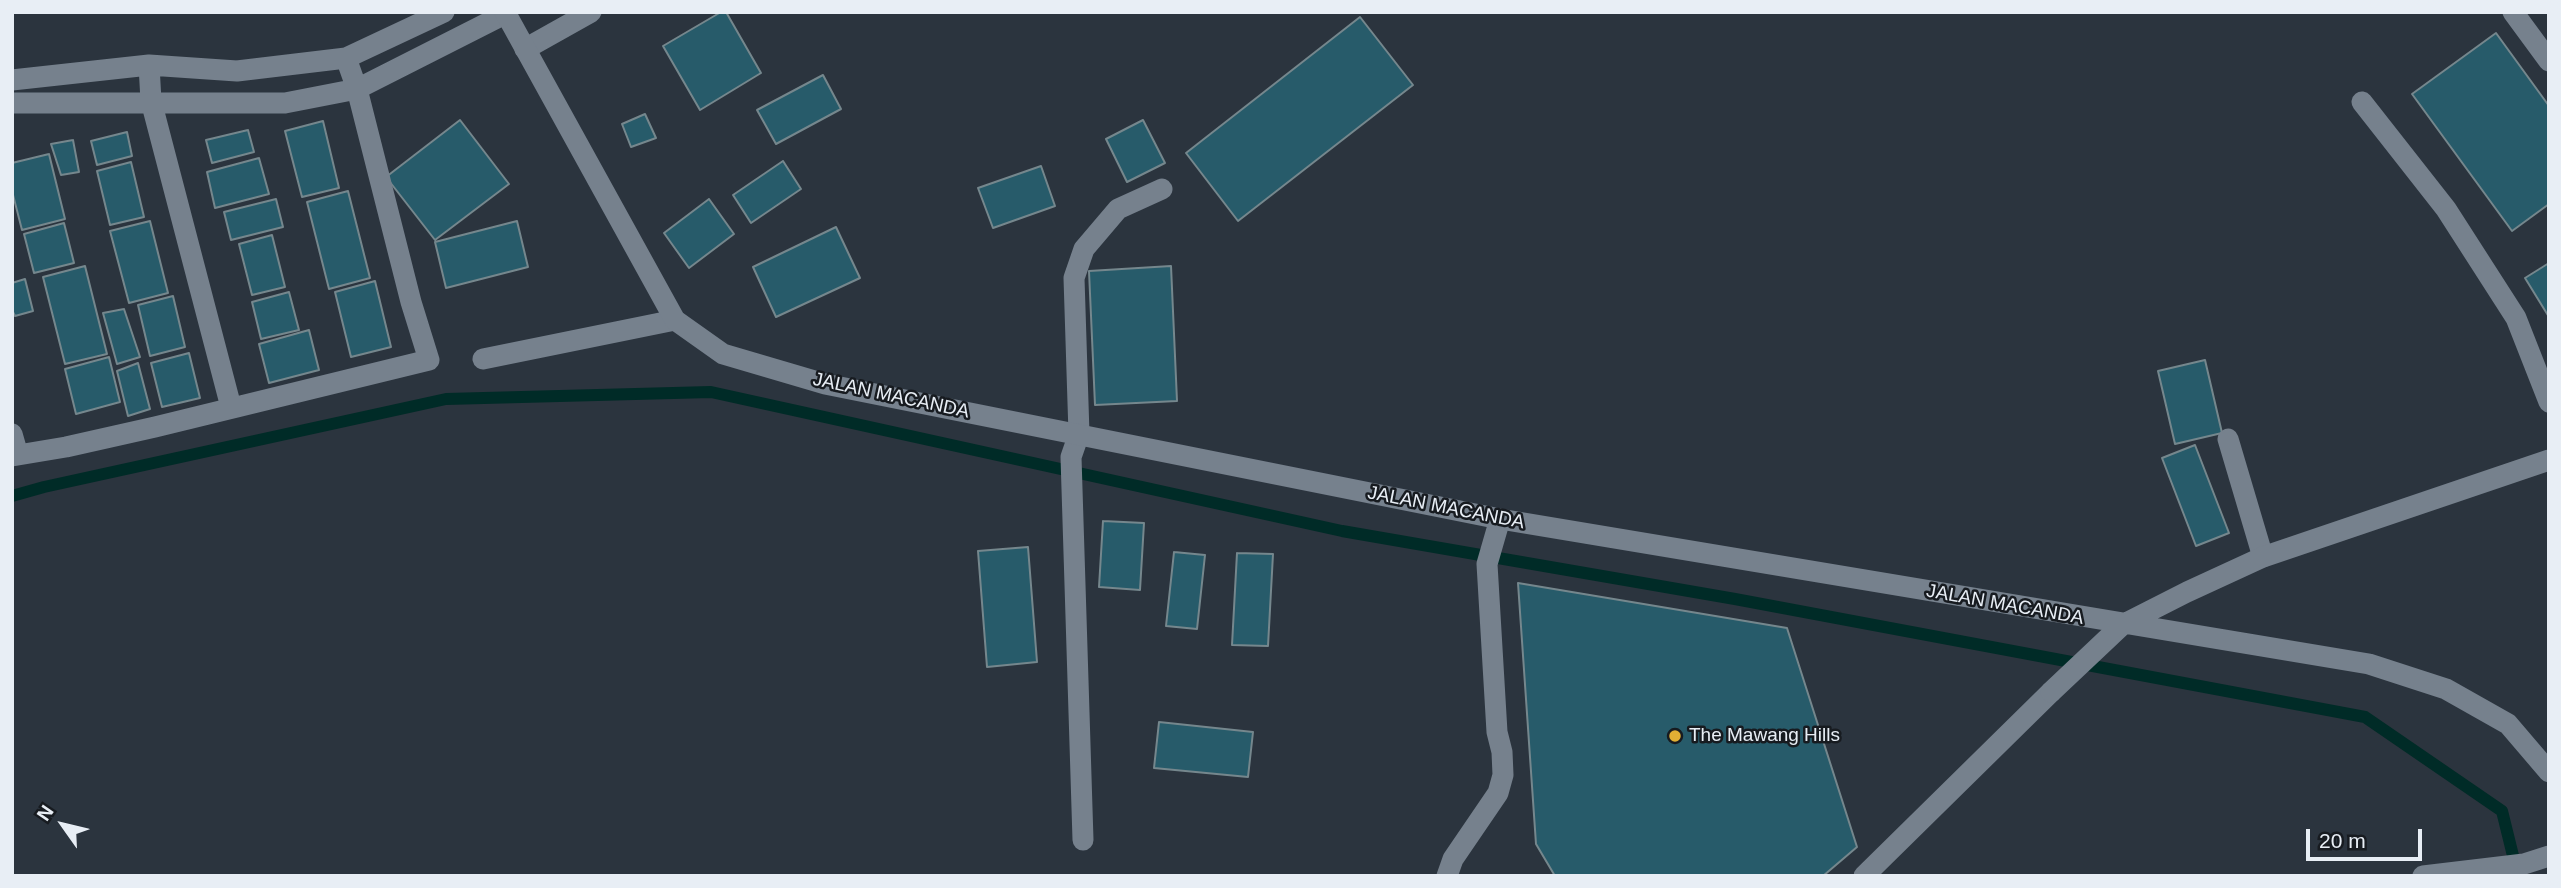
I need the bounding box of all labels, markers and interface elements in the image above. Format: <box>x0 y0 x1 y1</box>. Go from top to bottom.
street label: JALAN MACANDA <box>811 368 971 424</box>
street label: JALAN MACANDA <box>1366 482 1526 534</box>
street label: JALAN MACANDA <box>1925 580 2085 630</box>
place label: The Mawang Hills <box>1689 725 1840 747</box>
marker: The Mawang Hills <box>1667 728 1683 744</box>
north arrow <box>28 790 98 860</box>
text: N <box>33 801 58 825</box>
scale bar <box>2309 814 2424 858</box>
text: 20 m <box>2319 829 2366 852</box>

